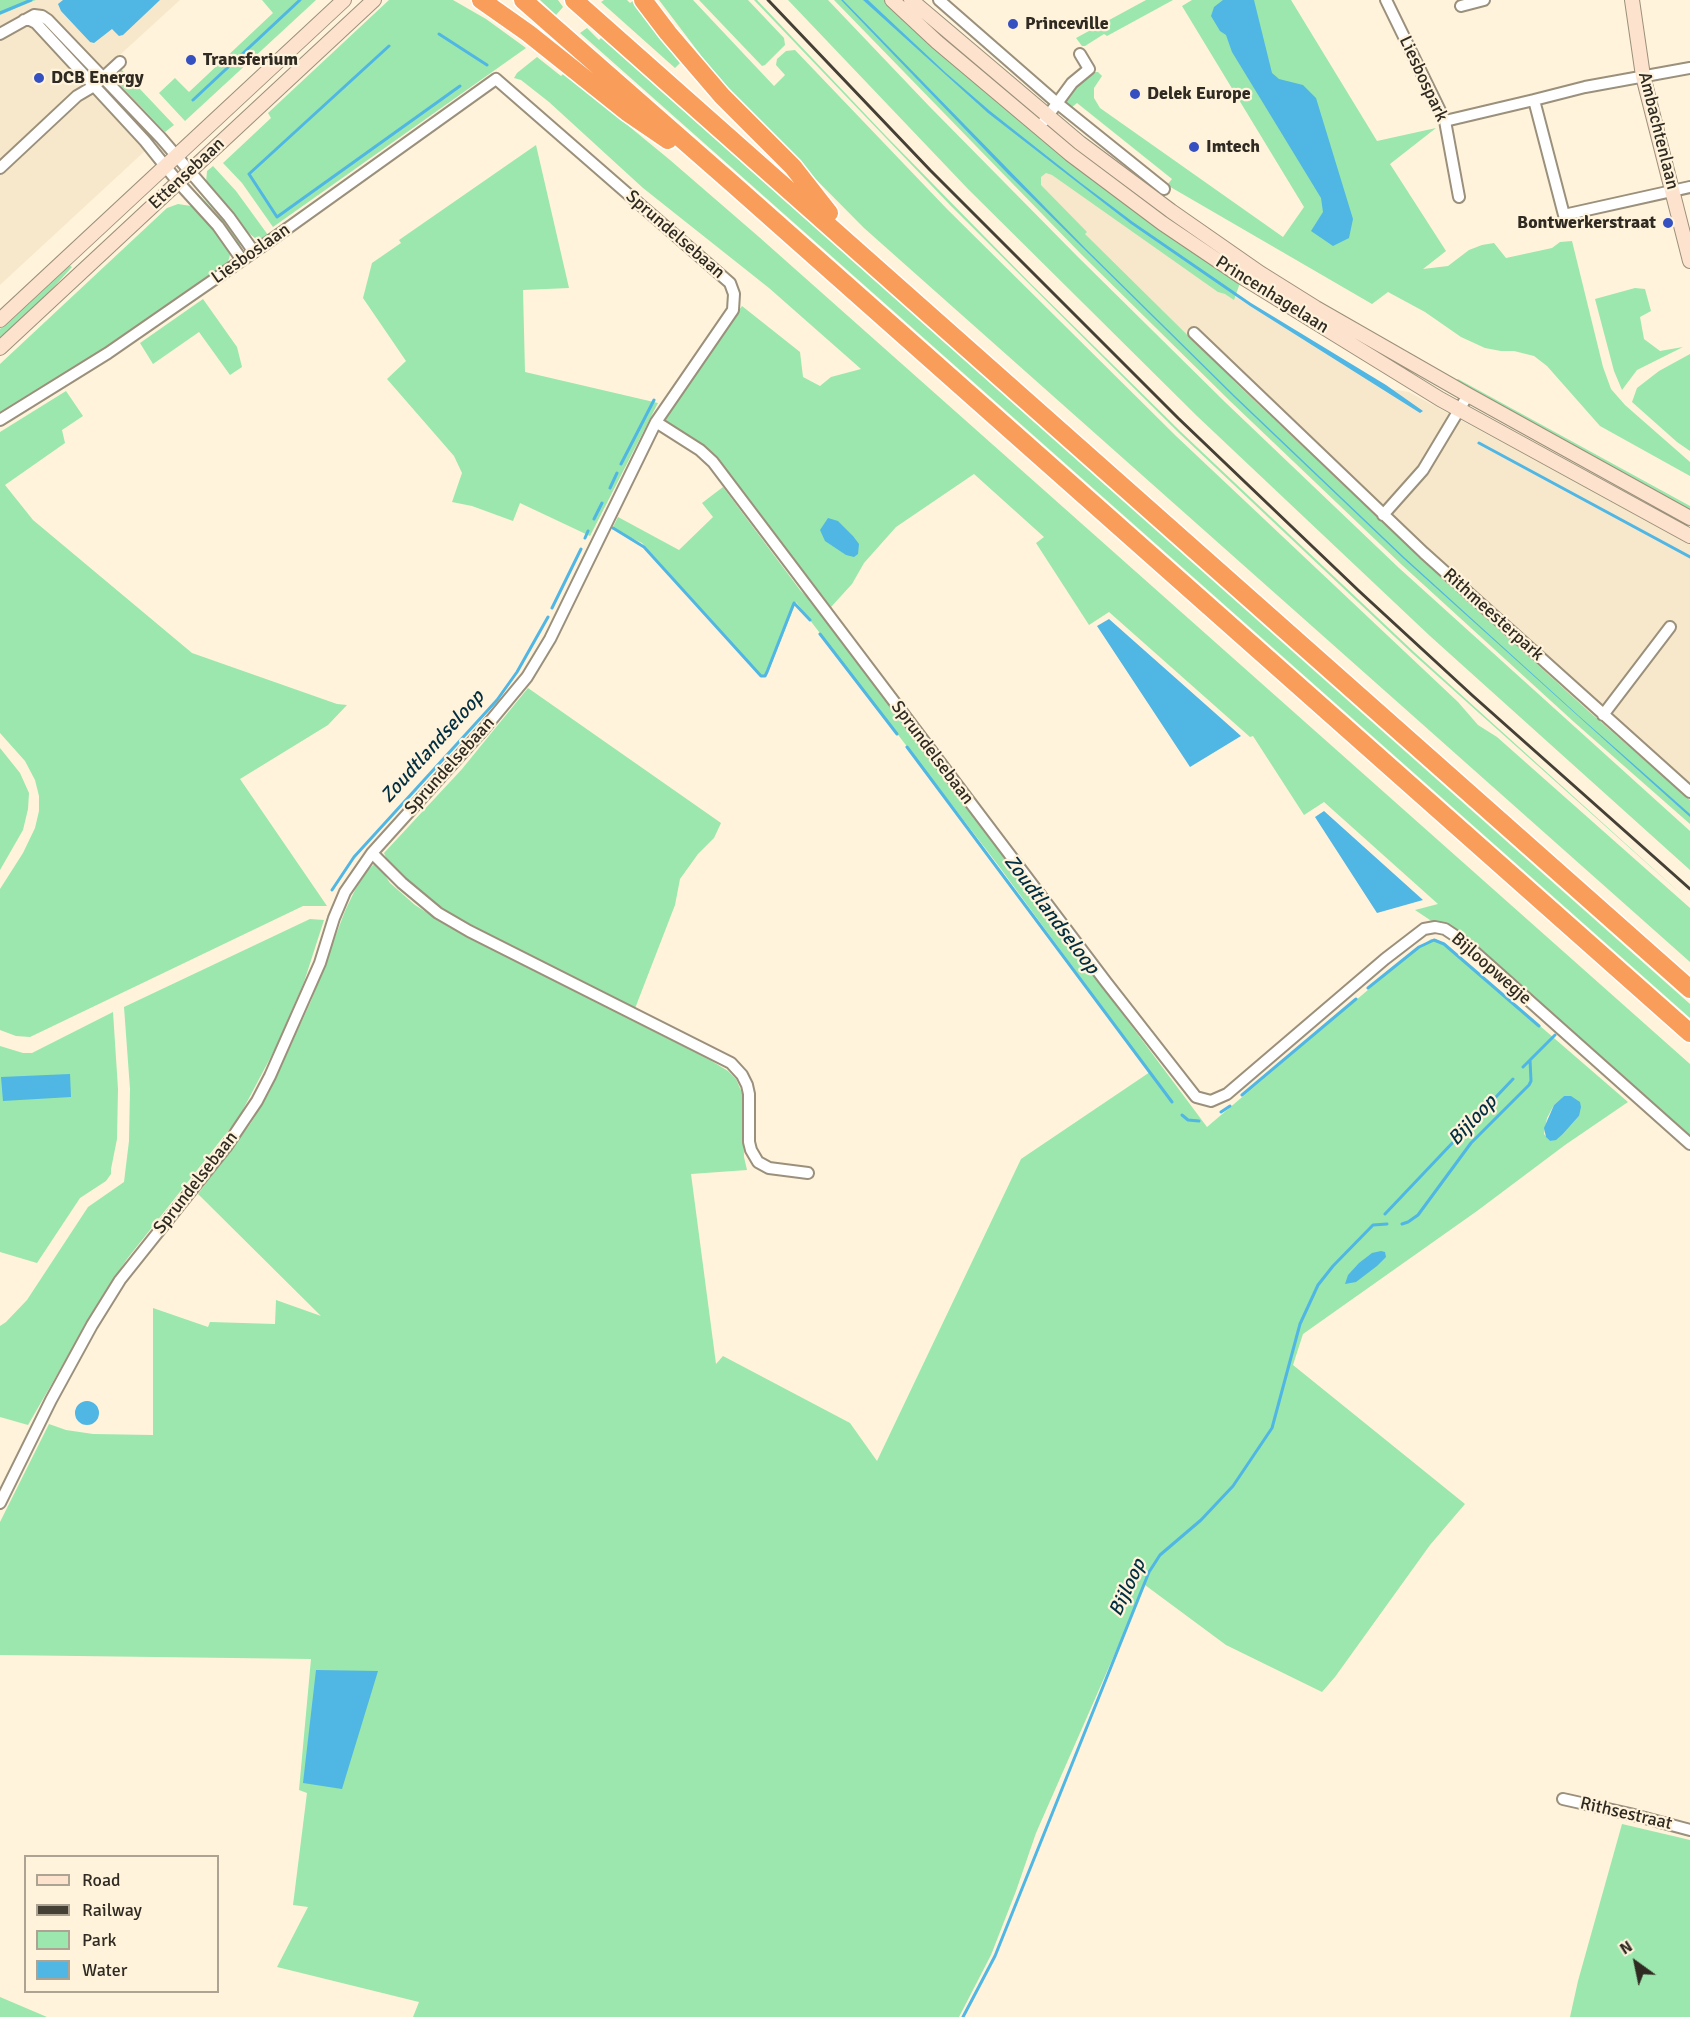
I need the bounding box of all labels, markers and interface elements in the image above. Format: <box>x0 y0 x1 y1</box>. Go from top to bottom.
place label: Princeville <box>1025 13 1109 35</box>
marker: Princeville <box>1006 17 1020 31</box>
street label: Liesbospark <box>1394 33 1452 125</box>
place label: Transferium <box>203 49 298 71</box>
marker: Transferium <box>184 53 198 67</box>
place label: DCB Energy <box>51 67 144 89</box>
street label: Ambachtenlaan <box>1633 70 1683 192</box>
marker: DCB Energy <box>32 71 46 85</box>
place label: Delek Europe <box>1147 83 1251 105</box>
marker: Delek Europe <box>1128 87 1142 101</box>
street label: Ettensebaan <box>145 133 229 215</box>
place label: Imtech <box>1206 136 1260 158</box>
marker: Imtech <box>1187 140 1201 154</box>
street label: Sprundelsebaan <box>621 186 729 284</box>
place label: Bontwerkerstraat <box>1517 212 1656 234</box>
marker: Bontwerkerstraat <box>1661 216 1675 230</box>
street label: Liesboslaan <box>208 219 294 289</box>
street label: Princenhagelaan <box>1211 252 1333 338</box>
street label: Rithmeesterpark <box>1438 564 1548 666</box>
water label: Zoudtlandseloop <box>376 686 490 808</box>
street label: Sprundelsebaan <box>886 697 978 809</box>
street label: Sprundelsebaan <box>400 713 500 819</box>
water label: Zoudtlandseloop <box>998 851 1104 979</box>
street label: Bijloopwegje <box>1446 928 1536 1010</box>
water label: Bijloop <box>1444 1091 1502 1151</box>
street label: Sprundelsebaan <box>149 1127 243 1239</box>
water label: Bijloop <box>1104 1556 1152 1620</box>
street label: Rithsestraat <box>1578 1793 1674 1835</box>
legend <box>24 1855 219 1993</box>
text: Road <box>82 1869 121 1891</box>
text: Railway <box>82 1899 142 1921</box>
text: Park <box>82 1929 117 1951</box>
north arrow <box>1606 1933 1666 1993</box>
text: N <box>1616 1936 1636 1959</box>
text: Water <box>82 1959 127 1981</box>

